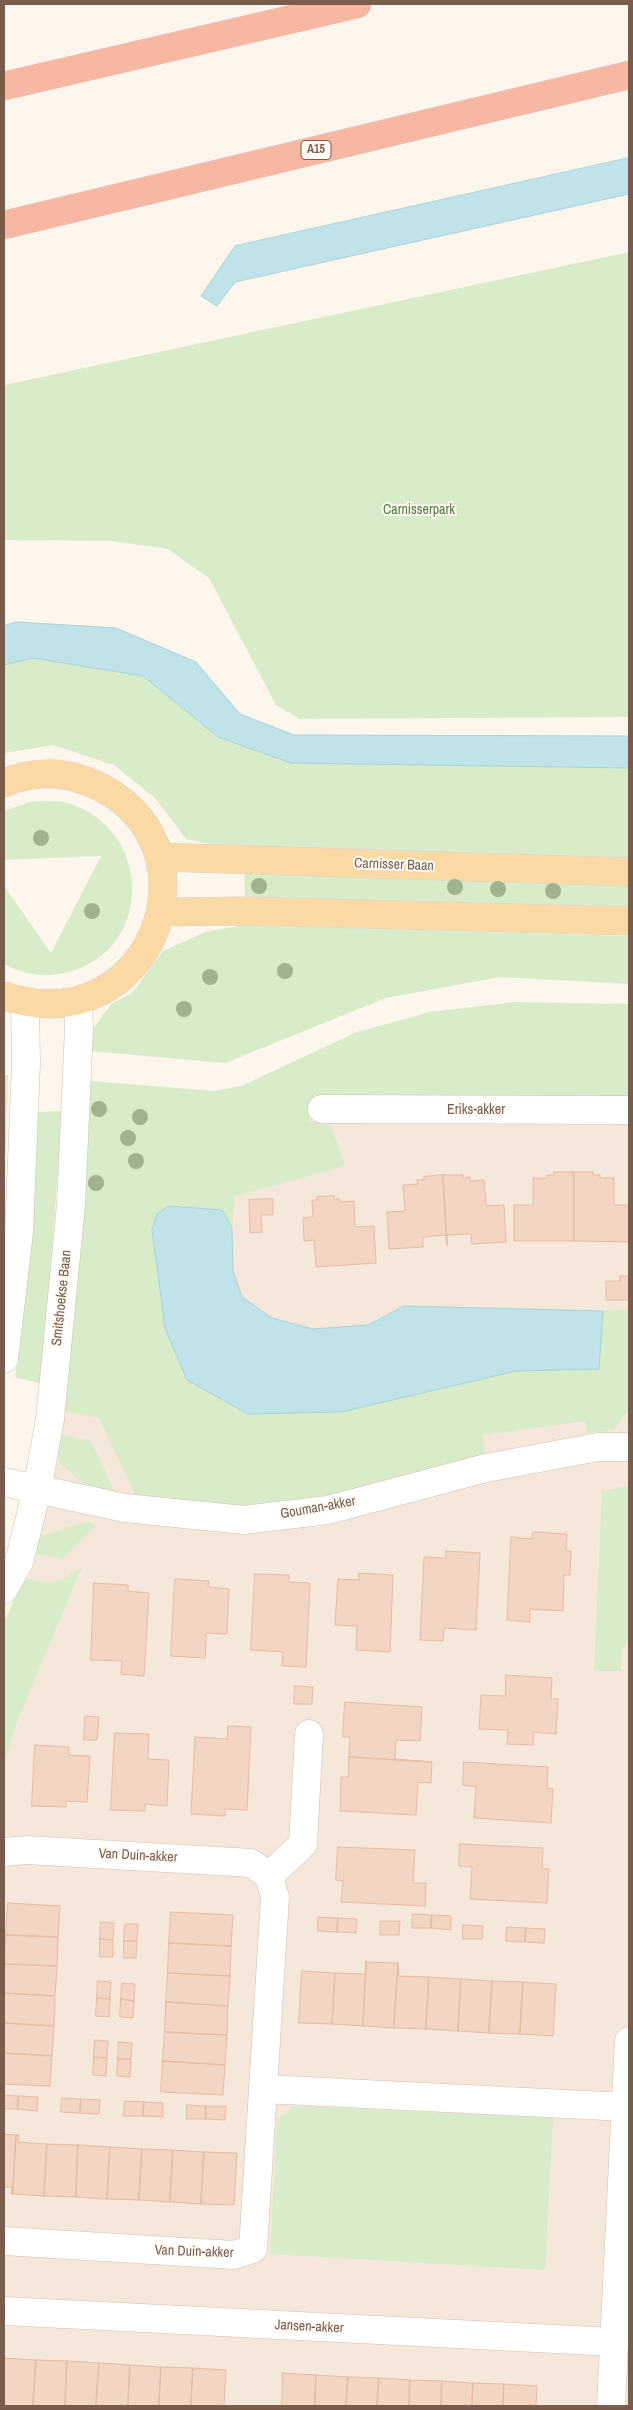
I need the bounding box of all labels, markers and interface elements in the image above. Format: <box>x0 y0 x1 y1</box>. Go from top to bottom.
road number: A15 <box>301 140 331 160</box>
park label: Carnisserpark <box>383 502 455 518</box>
street label: Carnisser Baan <box>354 855 434 875</box>
street label: Eriks-akker <box>447 1102 505 1118</box>
street label: Smitshoekse Baan <box>49 1249 75 1347</box>
street label: Gouman-akker <box>279 1493 357 1523</box>
street label: Van Duin-akker <box>98 1846 178 1866</box>
street label: Van Duin-akker <box>154 2242 234 2262</box>
street label: Jansen-akker <box>274 2317 344 2337</box>

